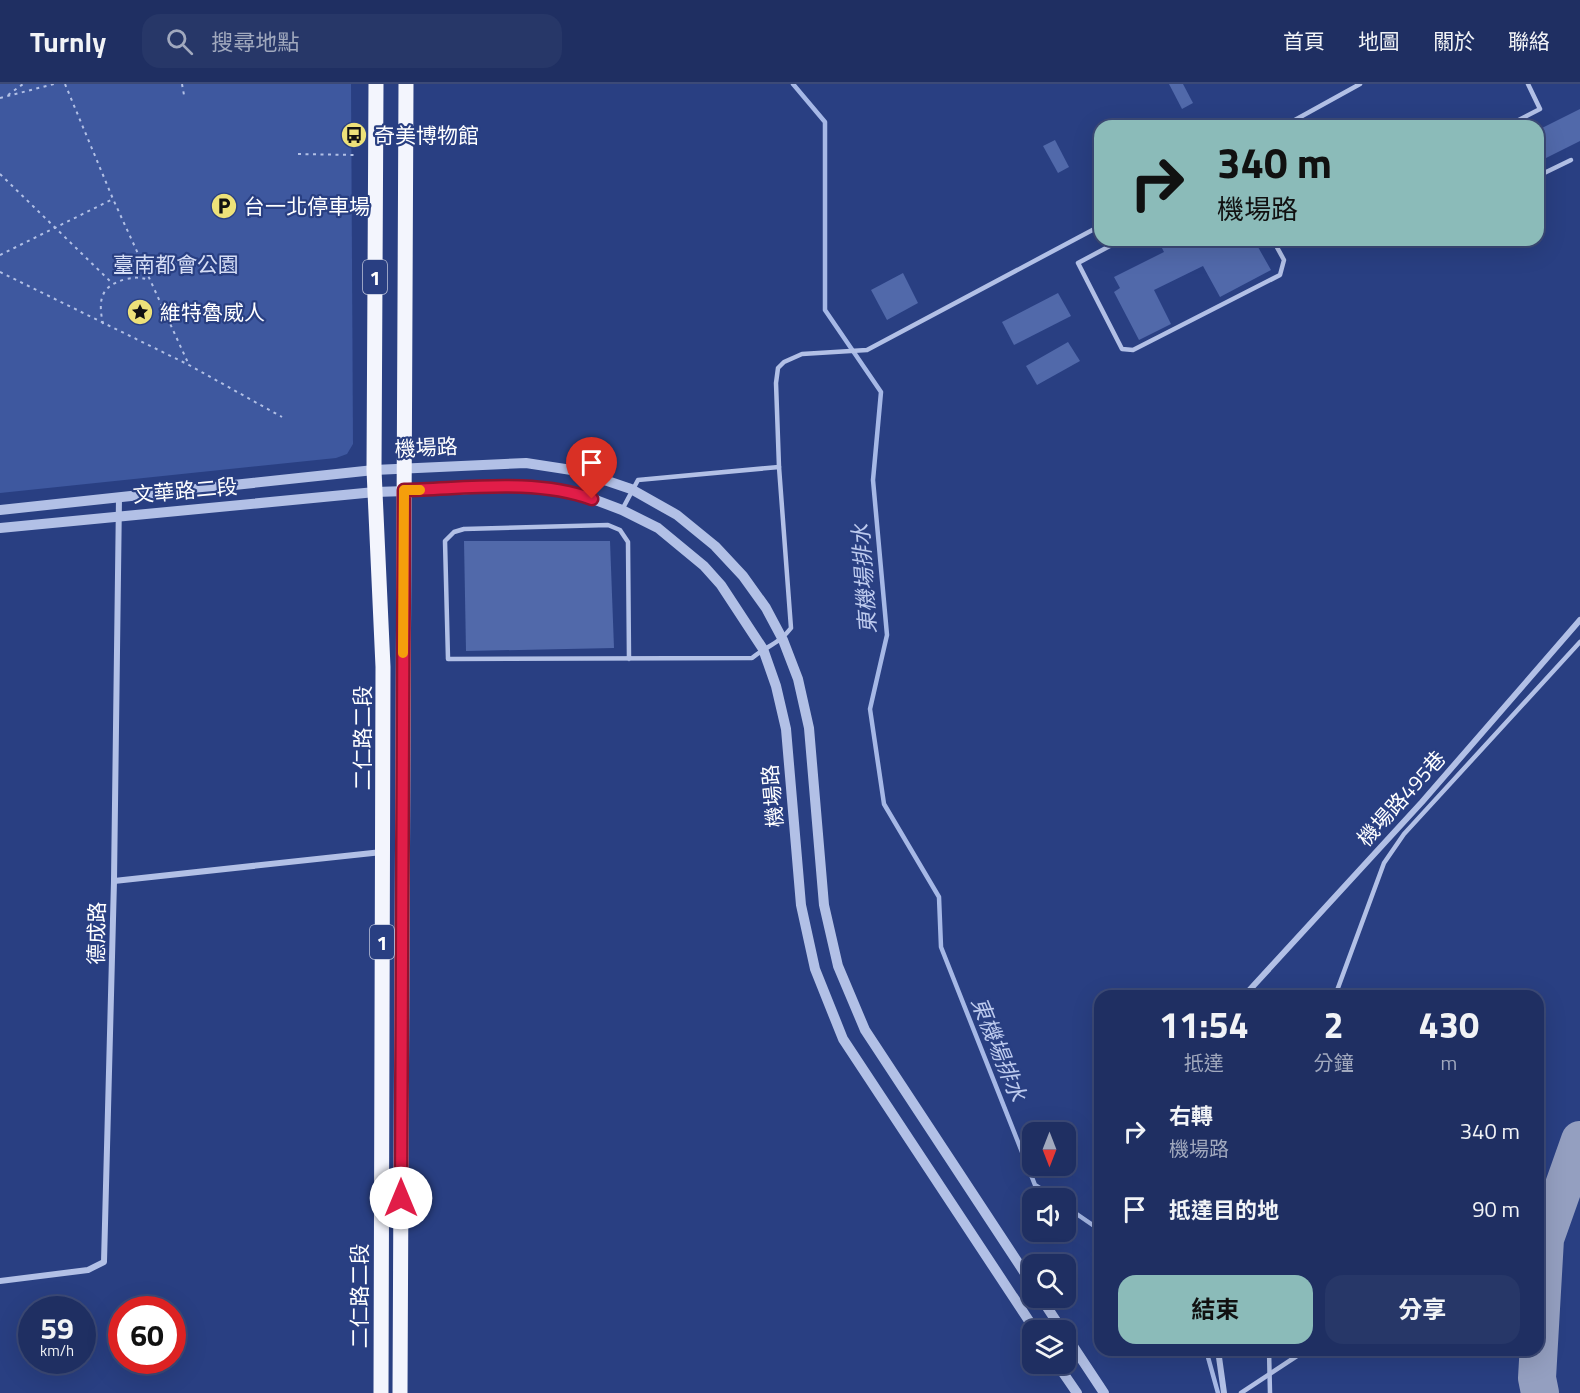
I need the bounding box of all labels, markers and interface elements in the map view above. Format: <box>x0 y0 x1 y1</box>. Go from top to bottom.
search box <box>142 14 562 68</box>
text: Turnly <box>30 20 106 63</box>
icon: search <box>163 25 196 58</box>
text: 搜尋地點 <box>211 25 299 59</box>
text: 首頁 <box>1283 25 1325 57</box>
text: 地圖 <box>1358 25 1400 57</box>
text: 關於 <box>1433 25 1475 57</box>
text: 聯絡 <box>1508 25 1550 57</box>
place label: 奇美博物館 <box>374 119 479 151</box>
bus stop icon: 奇美博物館 <box>339 120 369 150</box>
text: 340 m <box>1217 130 1332 194</box>
icon: right <box>1118 144 1196 222</box>
text: 機場路 <box>1217 188 1298 229</box>
place label: 台一北停車場 <box>244 190 370 222</box>
parking icon: 台一北停車場 <box>209 191 239 221</box>
park label: 臺南都會公園 <box>113 248 239 280</box>
road number: 1 <box>363 260 387 294</box>
place label: 維特魯威人 <box>160 296 265 328</box>
place icon: 維特魯威人 <box>125 297 155 327</box>
street label: 機場路 <box>394 429 458 465</box>
pin <box>566 437 617 499</box>
icon: arrive <box>575 446 608 479</box>
street label: 文華路二段 <box>131 469 239 511</box>
water label: 東機場排水 <box>843 522 885 635</box>
street label: 二仁路二段 <box>346 686 378 791</box>
street label: 機場路495巷 <box>1349 743 1453 853</box>
street label: 機場路 <box>753 763 791 829</box>
street label: 德成路 <box>79 901 113 965</box>
road number: 1 <box>370 925 394 959</box>
water label: 東機場排水 <box>963 992 1036 1107</box>
text: 11:54 <box>1159 997 1249 1052</box>
text: 2 <box>1324 997 1344 1052</box>
text: 430 <box>1419 997 1479 1052</box>
text: 抵達 <box>1184 1047 1224 1078</box>
text: 分鐘 <box>1314 1047 1354 1078</box>
text: m <box>1440 1047 1457 1078</box>
text: 右轉 <box>1169 1099 1213 1133</box>
text: 340 m <box>1460 1114 1520 1148</box>
icon: right <box>1118 1115 1151 1148</box>
north arrow <box>1022 1122 1076 1176</box>
map controls <box>1022 1122 1076 1374</box>
text: 機場路 <box>1169 1133 1229 1164</box>
position arrow <box>369 1166 433 1230</box>
button: sound <box>1022 1188 1076 1242</box>
text: 90 m <box>1472 1192 1520 1226</box>
icon: arrive <box>1118 1193 1151 1226</box>
text: 抵達目的地 <box>1169 1193 1279 1227</box>
street label: 二仁路二段 <box>343 1244 375 1349</box>
button: search <box>1022 1254 1076 1308</box>
button: 結束 <box>1118 1275 1313 1344</box>
button: 分享 <box>1325 1275 1520 1344</box>
speed limit sign: 60 <box>108 1296 186 1374</box>
text: 59 <box>40 1305 74 1351</box>
button: layers <box>1022 1320 1076 1374</box>
text: km/h <box>40 1339 74 1362</box>

